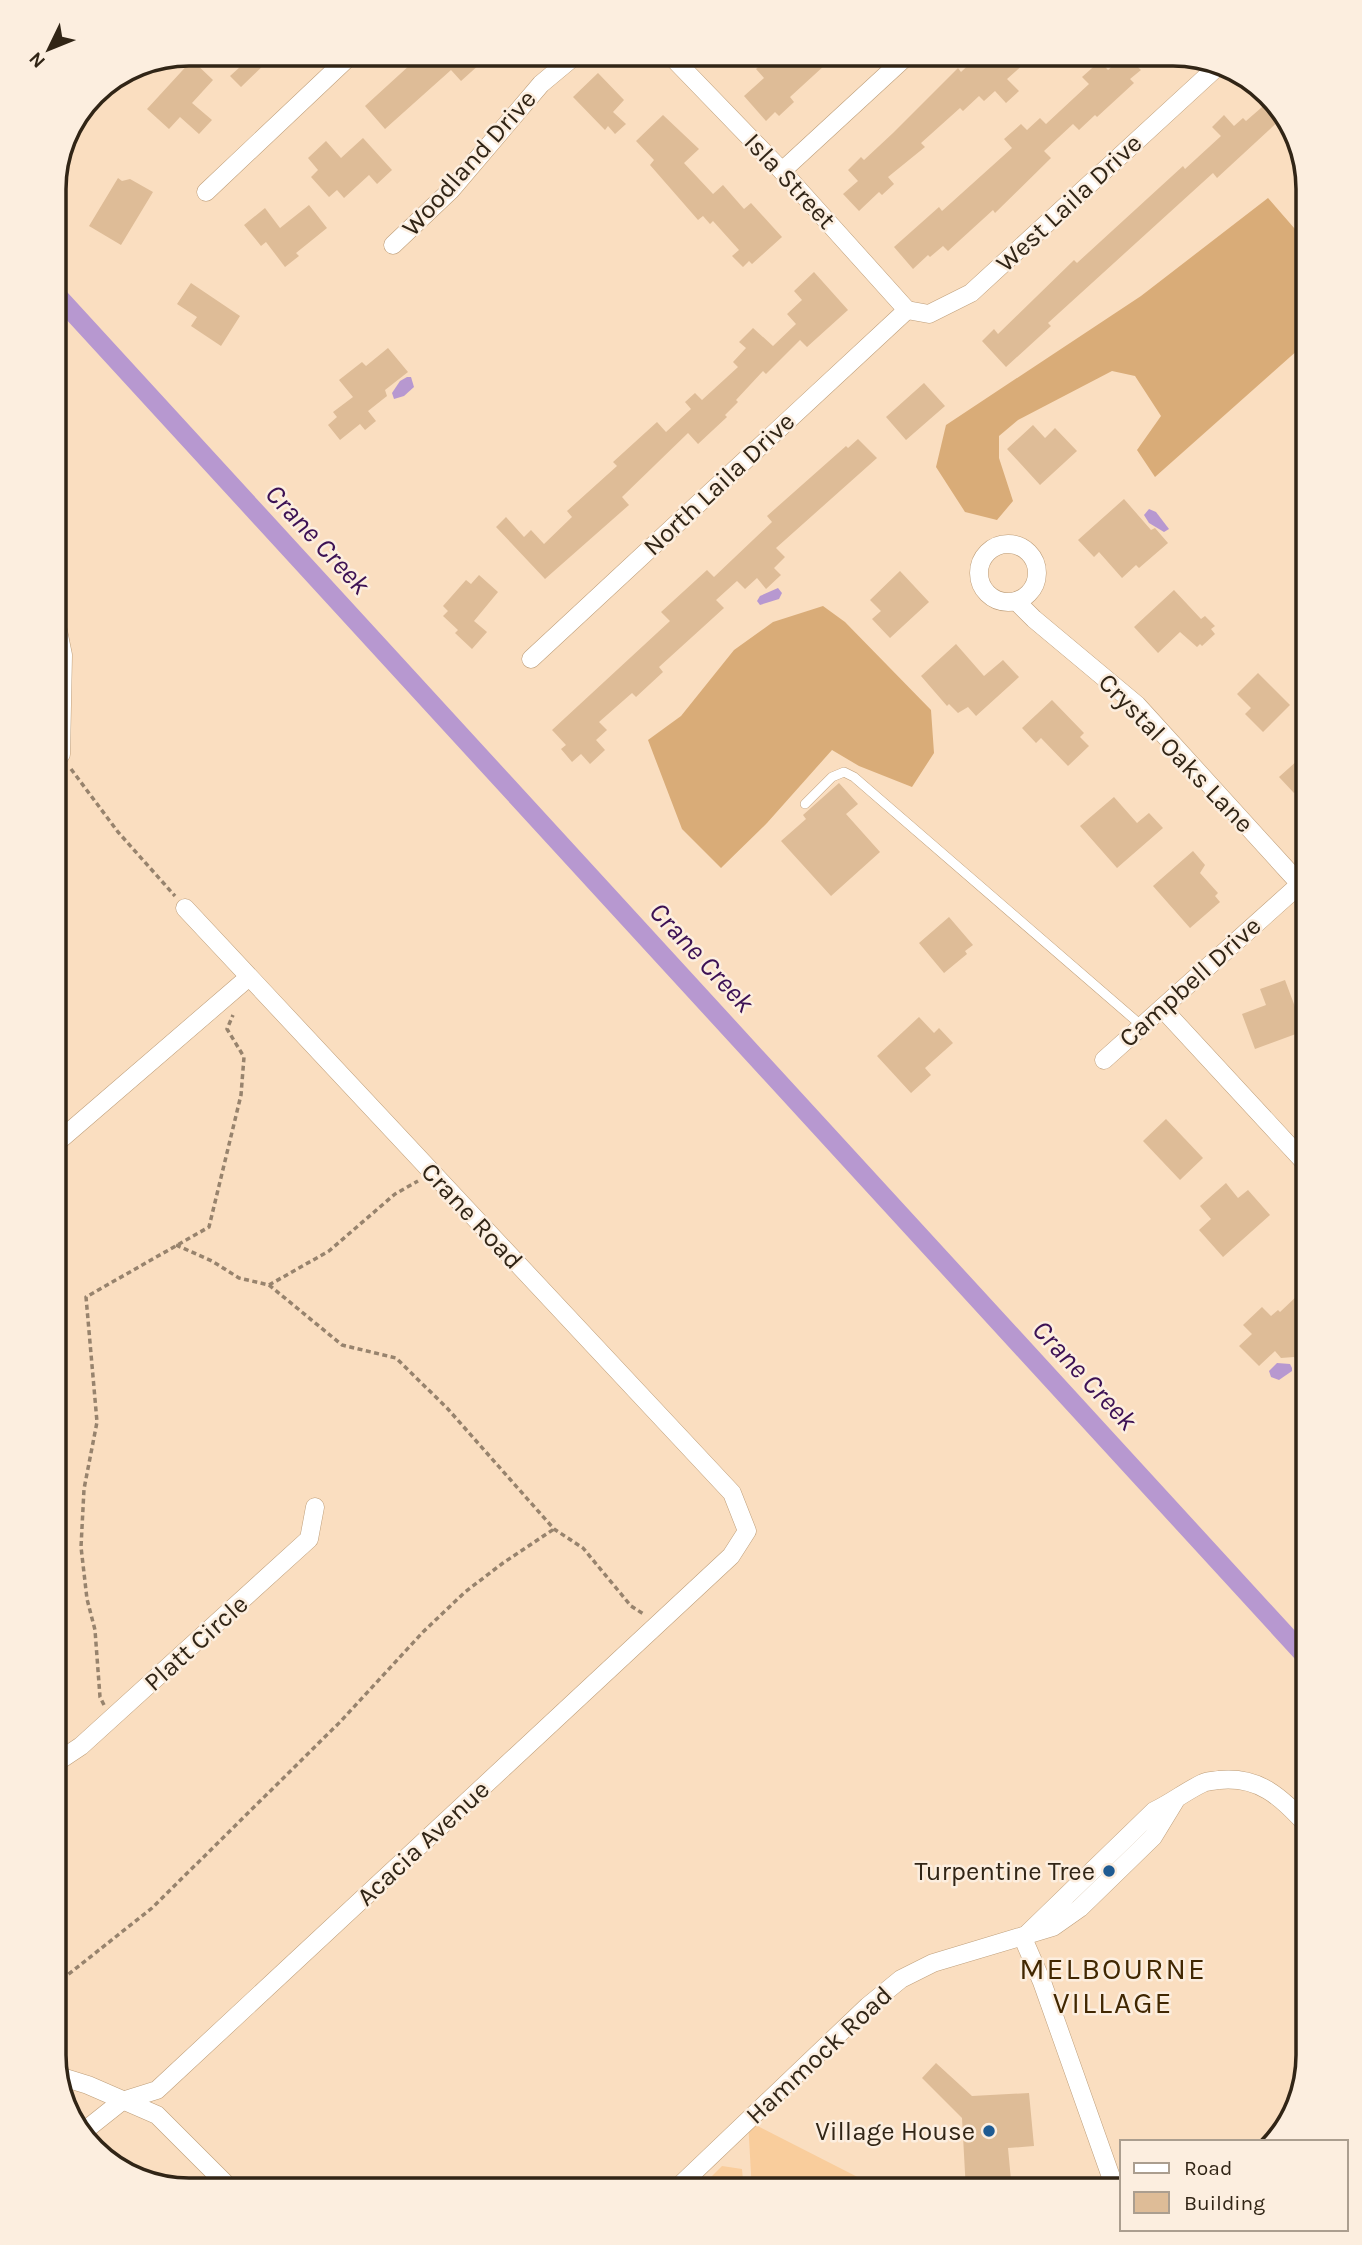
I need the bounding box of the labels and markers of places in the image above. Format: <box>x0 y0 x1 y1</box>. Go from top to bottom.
place label: Turpentine Tree <box>914 1856 1095 1887</box>
marker: Turpentine Tree <box>1101 1863 1117 1879</box>
place label: Village House <box>815 2116 975 2147</box>
marker: Village House <box>981 2123 997 2139</box>

